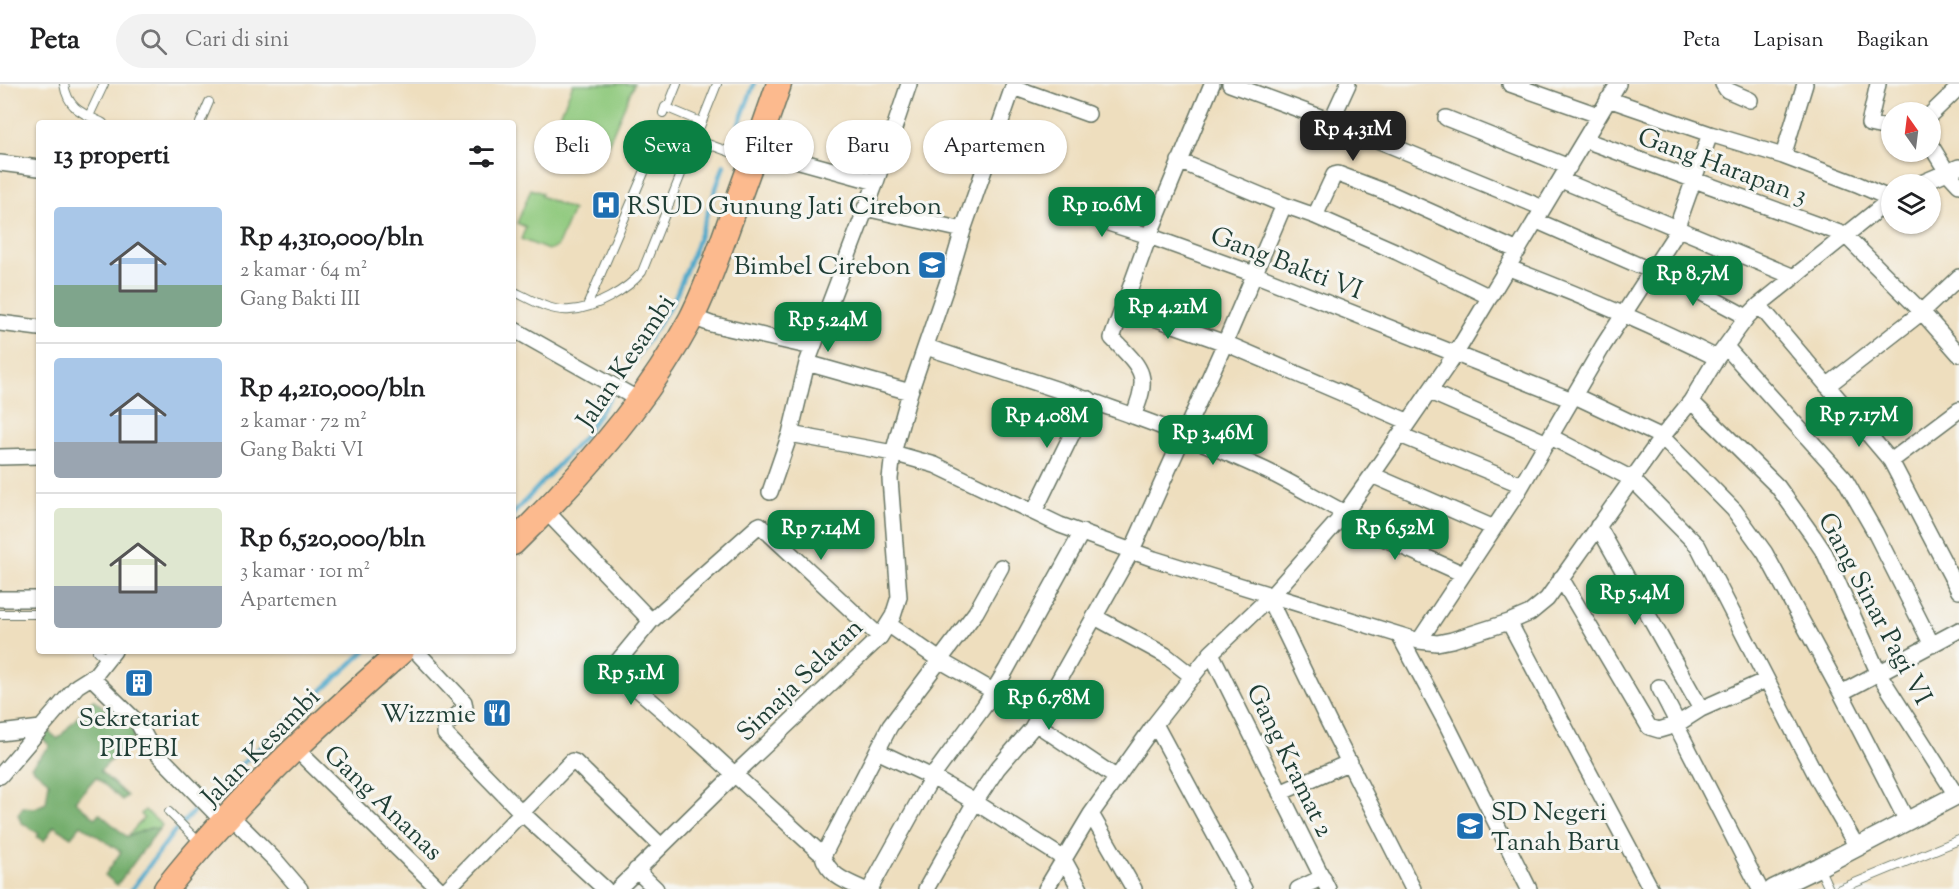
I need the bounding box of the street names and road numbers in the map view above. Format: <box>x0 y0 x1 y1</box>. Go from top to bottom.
street label: Gang Harapan 3 <box>1632 120 1812 215</box>
street label: Gang Bakti VI <box>1205 218 1368 310</box>
street label: Jalan Kesambi <box>567 288 686 438</box>
street label: Gang Sinar Pagi VI <box>1808 507 1940 712</box>
street label: Simaja Selatan <box>729 611 872 751</box>
street label: Gang Kramat 2 <box>1236 678 1342 844</box>
street label: Jalan Kesambi <box>193 680 329 817</box>
street label: Gang Ananas <box>315 737 450 870</box>

